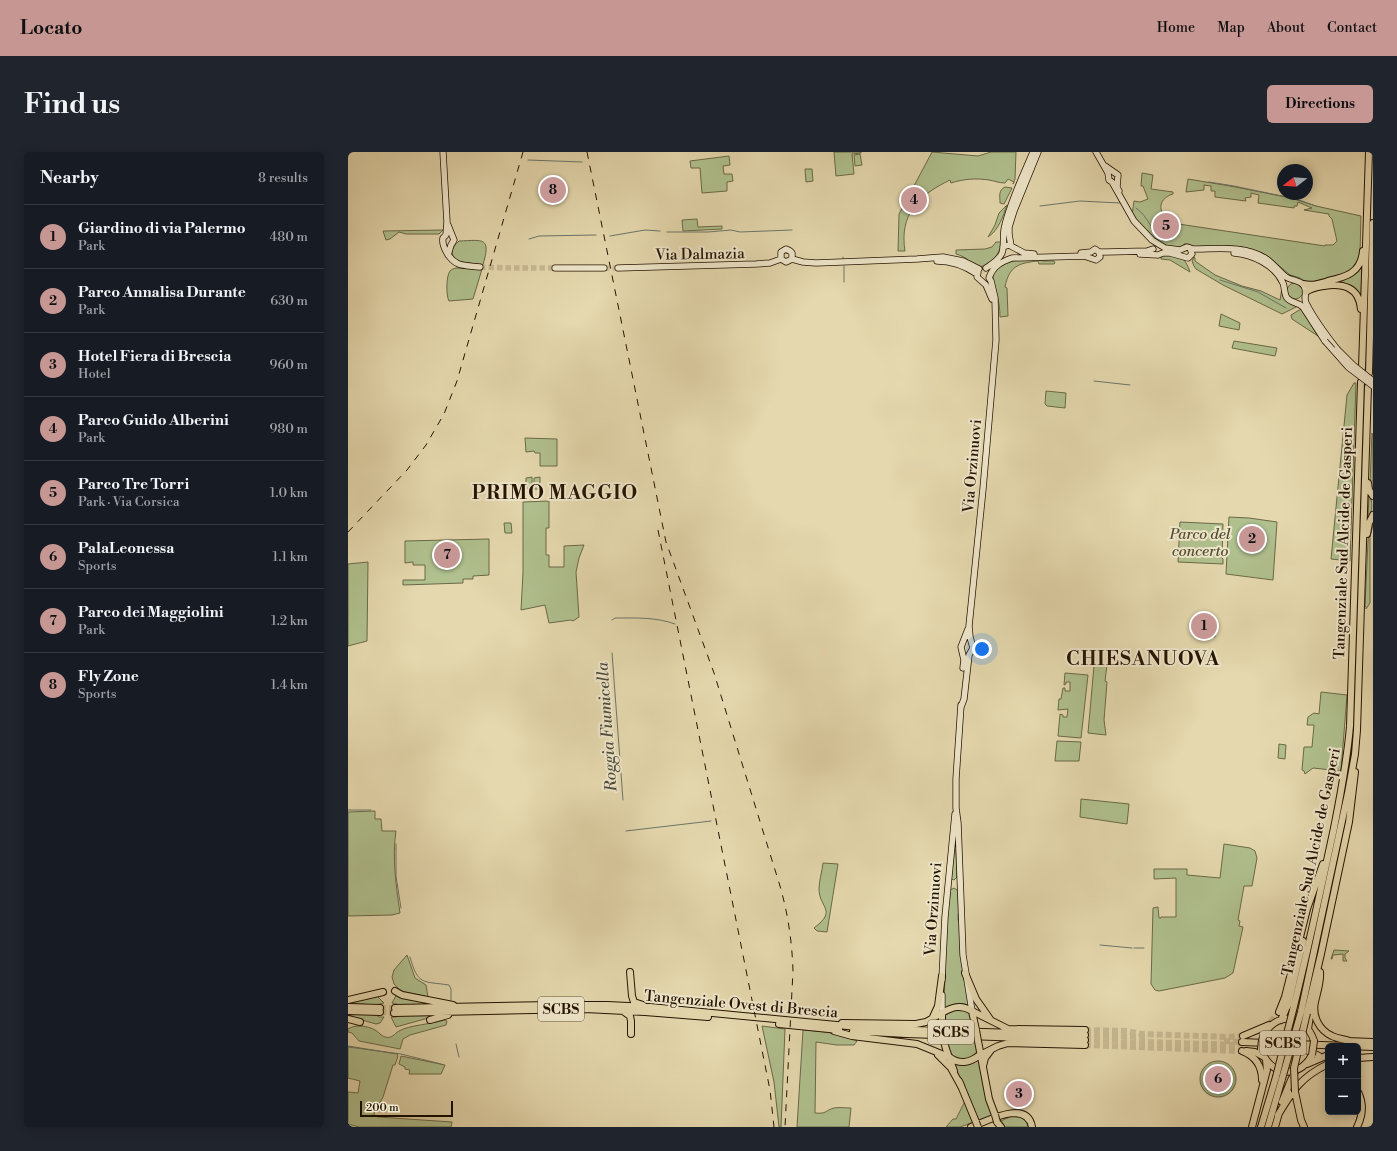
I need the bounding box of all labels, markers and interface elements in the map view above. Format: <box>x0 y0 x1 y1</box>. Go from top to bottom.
text: Locato <box>20 16 82 40</box>
text: Home <box>1157 19 1195 37</box>
text: Map <box>1217 19 1245 37</box>
text: About <box>1267 19 1305 37</box>
text: Contact <box>1327 19 1377 37</box>
button: Directions <box>1267 85 1373 123</box>
text: Find us <box>24 87 120 122</box>
north arrow <box>1277 164 1313 200</box>
text: Nearby <box>40 167 99 189</box>
text: 8 results <box>258 170 308 186</box>
pin: 8 <box>540 175 566 205</box>
pin: 4 <box>901 185 927 215</box>
pin: 5 <box>1153 211 1179 241</box>
text: Giardino di via Palermo <box>78 219 246 238</box>
text: 1 <box>50 229 56 245</box>
text: 480 m <box>270 229 308 245</box>
text: Park <box>78 238 105 254</box>
street label: Via Dalmazia <box>654 244 745 265</box>
text: Parco Annalisa Durante <box>78 283 246 302</box>
text: 2 <box>49 293 57 309</box>
text: 630 m <box>270 293 308 309</box>
text: Park <box>78 302 105 318</box>
text: Hotel Fiera di Brescia <box>78 347 231 366</box>
text: 3 <box>49 357 57 373</box>
text: 960 m <box>270 357 308 373</box>
text: Hotel <box>78 366 111 382</box>
text: Parco Guido Alberini <box>78 411 229 430</box>
street label: Via Orzinuovi <box>959 418 986 515</box>
text: 4 <box>49 421 57 437</box>
text: 980 m <box>269 421 308 437</box>
street label: Tangenziale Sud Alcide de Gasperi <box>1330 426 1357 660</box>
text: Park <box>78 430 105 446</box>
text: Parco Tre Torri <box>78 475 189 494</box>
district label: PRIMO MAGGIO <box>472 481 638 505</box>
text: 5 <box>49 485 57 501</box>
text: 1.0 km <box>270 485 308 501</box>
text: Park · Via Corsica <box>78 494 180 510</box>
pin: 2 <box>1239 524 1265 554</box>
park label: Parco del concerto <box>1168 525 1231 561</box>
text: PalaLeonessa <box>78 539 174 558</box>
pin: 7 <box>434 540 460 570</box>
text: 6 <box>49 549 57 565</box>
text: 1.1 km <box>273 549 308 565</box>
text: Sports <box>78 558 117 574</box>
text: Parco dei Maggiolini <box>78 603 223 622</box>
pin: 1 <box>1191 611 1217 641</box>
text: 7 <box>49 613 57 629</box>
text: 1.2 km <box>271 613 308 629</box>
text: Park <box>78 622 105 638</box>
your location <box>972 639 992 659</box>
district label: CHIESANUOVA <box>1066 647 1220 671</box>
water label: Roggia Fiumicella <box>592 662 622 793</box>
text: Fly Zone <box>78 667 139 686</box>
text: 8 <box>49 677 57 693</box>
text: 1.4 km <box>271 677 308 693</box>
text: Sports <box>78 686 117 702</box>
street label: Tangenziale Sud Alcide de Gasperi <box>1278 746 1345 978</box>
street label: Via Orzinuovi <box>921 861 946 958</box>
street label: Tangenziale Ovest di Brescia <box>643 987 839 1022</box>
road number: SCBS <box>538 997 584 1021</box>
road number: SCBS <box>928 1020 974 1044</box>
road number: SCBS <box>1260 1031 1306 1055</box>
map controls <box>1325 1043 1361 1115</box>
button: + <box>1325 1043 1361 1079</box>
pin: 6 <box>1205 1064 1231 1094</box>
pin: 3 <box>1006 1079 1032 1109</box>
button: − <box>1325 1079 1361 1115</box>
scale bar <box>360 1099 453 1118</box>
text: 200 m <box>366 1101 399 1115</box>

